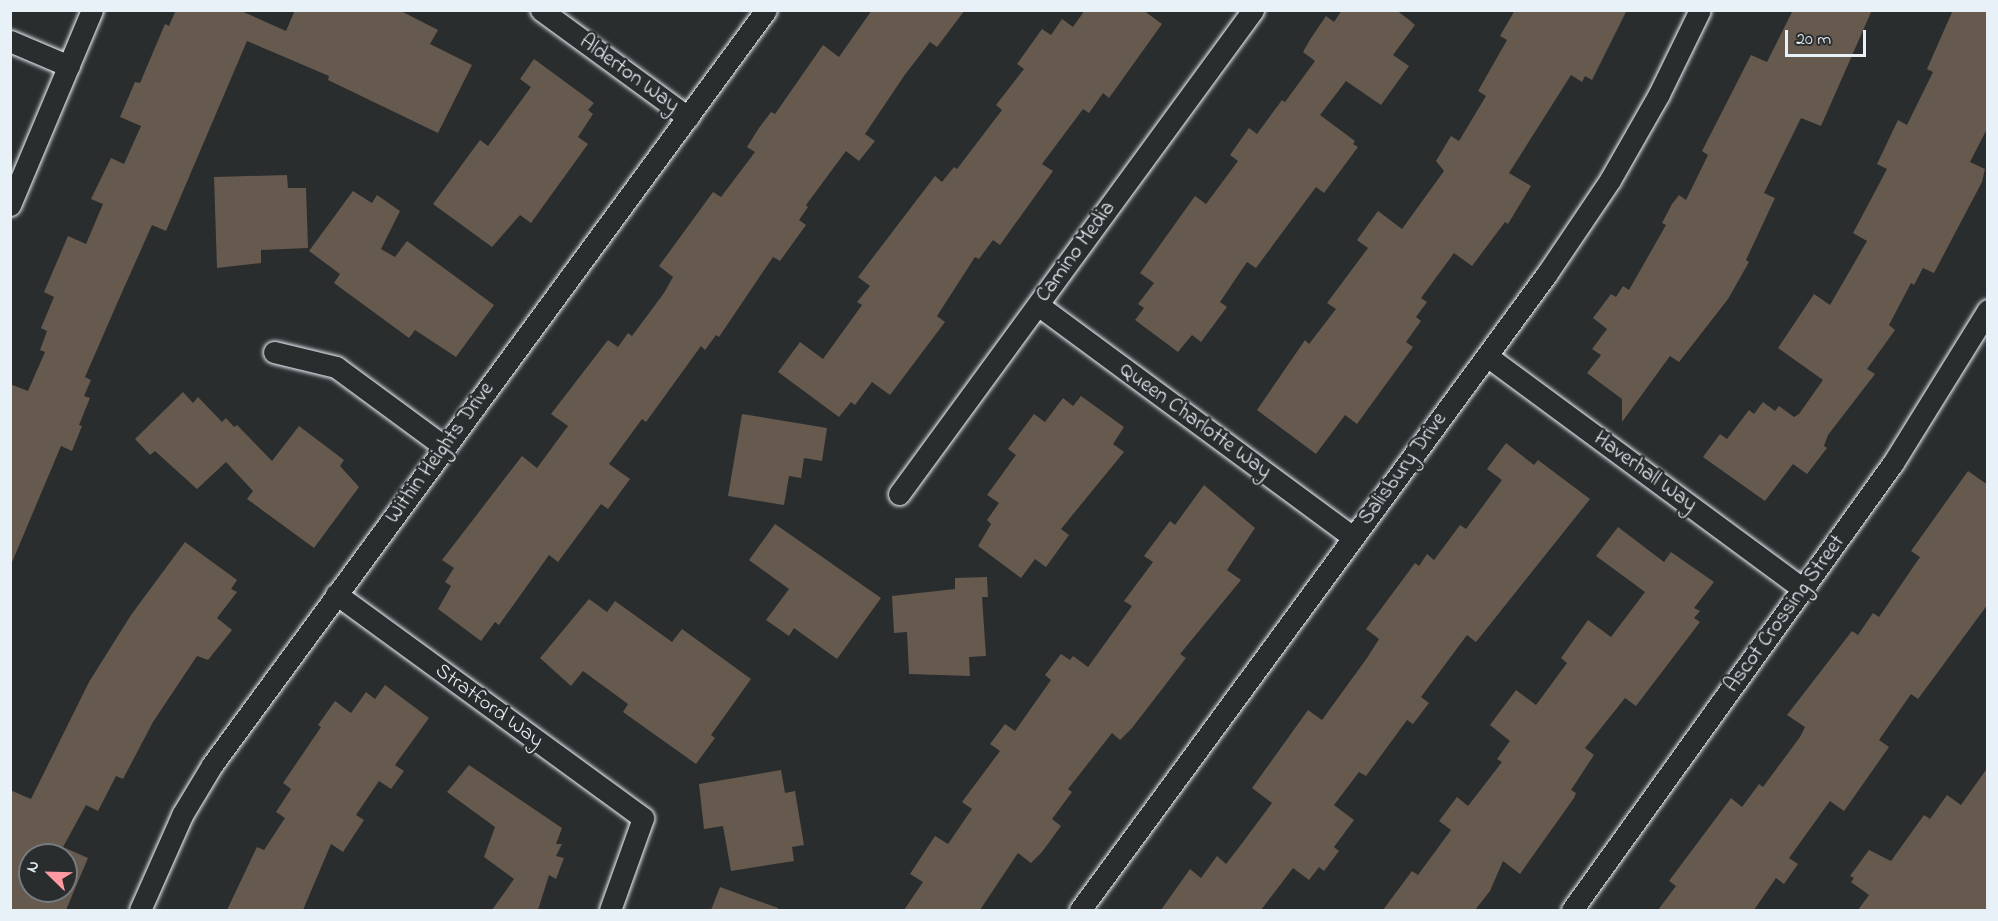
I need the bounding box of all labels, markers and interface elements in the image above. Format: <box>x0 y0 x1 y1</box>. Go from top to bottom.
scale bar <box>1788 18 1869 56</box>
text: 20 m <box>1796 27 1831 53</box>
street label: Alderton Way <box>574 29 684 119</box>
street label: Camino Media <box>1031 197 1121 307</box>
street label: Queen Charlotte Way <box>1114 357 1276 485</box>
street label: Within Heights Drive <box>380 378 500 528</box>
street label: Salisbury Drive <box>1354 408 1452 530</box>
street label: Haverhall Way <box>1589 426 1701 518</box>
street label: Ascot Crossing Street <box>1719 530 1851 698</box>
street label: Stratford Way <box>430 658 548 754</box>
north arrow <box>18 843 78 903</box>
text: N <box>20 857 46 876</box>

